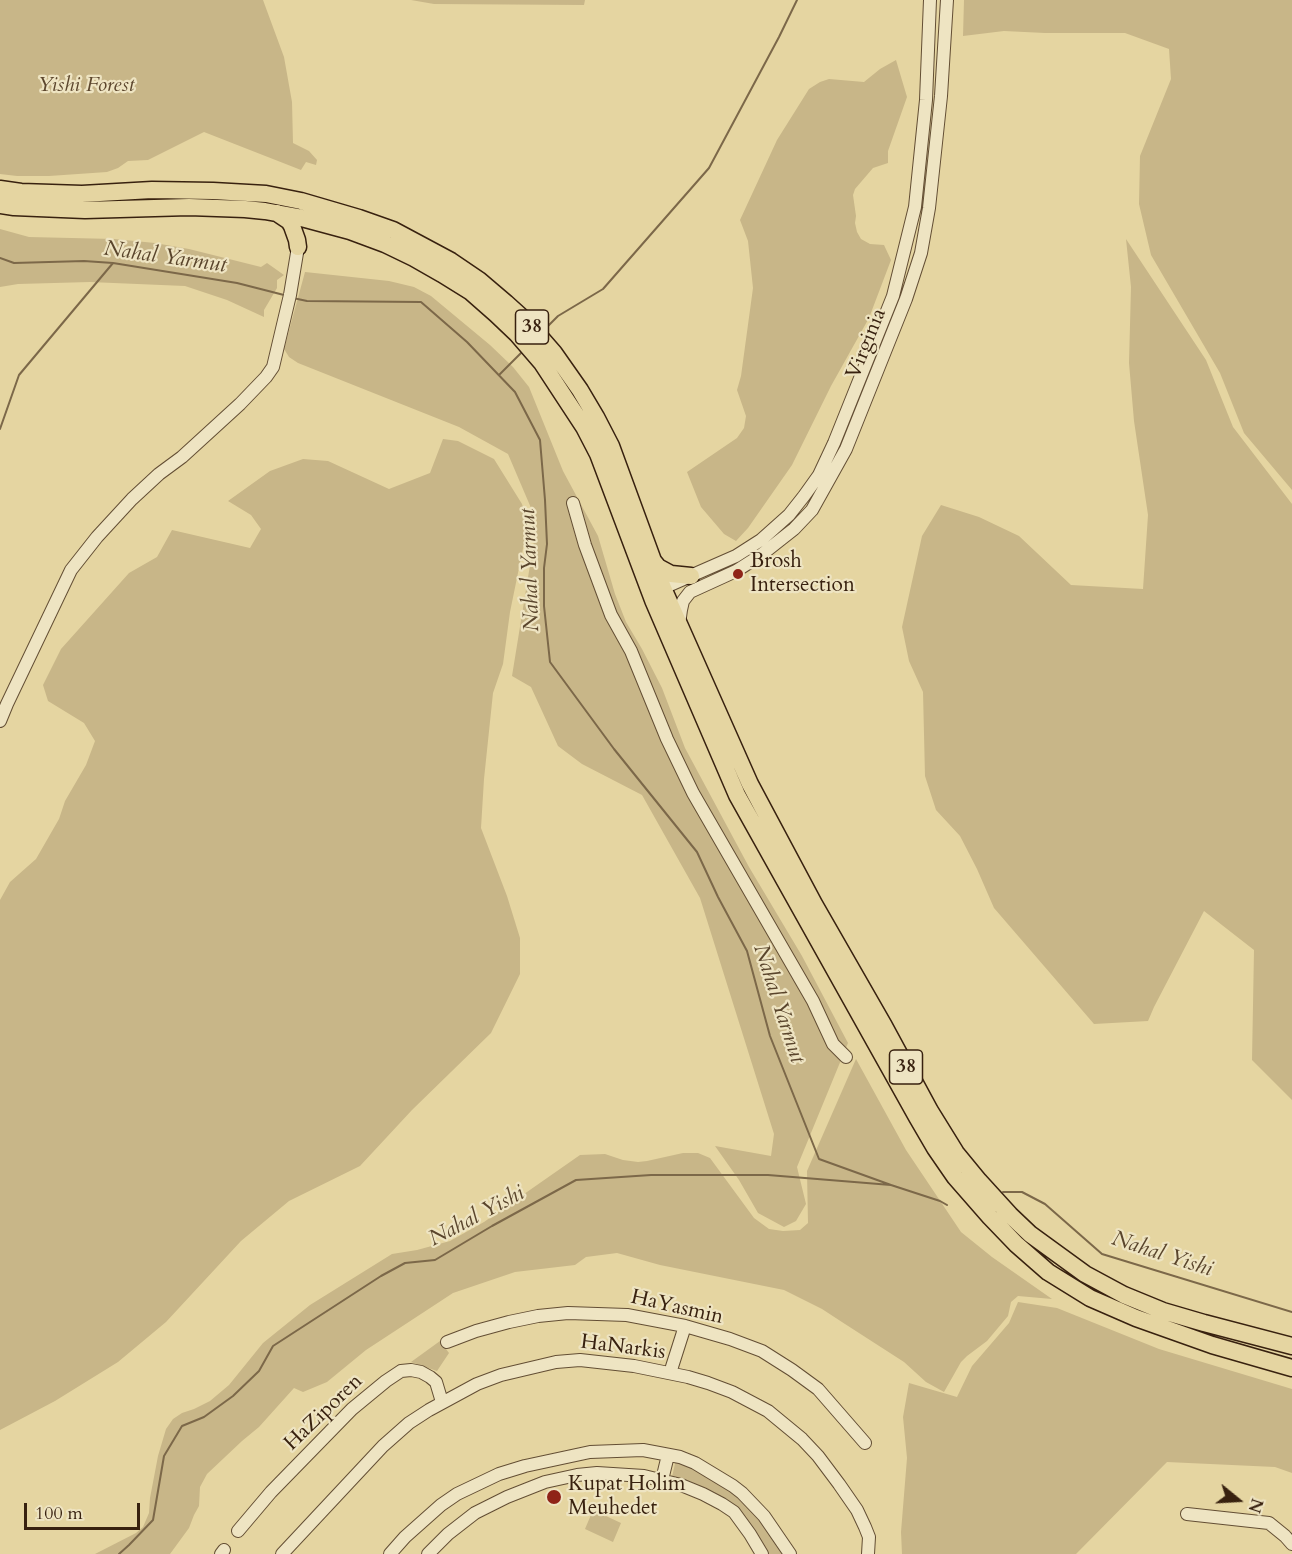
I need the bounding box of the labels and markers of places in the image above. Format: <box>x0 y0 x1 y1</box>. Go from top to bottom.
place label: Brosh Intersection <box>750 549 855 599</box>
marker: Brosh Intersection <box>731 567 745 581</box>
place label: Kupat Holim Meuhedet <box>568 1472 686 1522</box>
marker: Kupat Holim Meuhedet <box>545 1488 563 1506</box>

